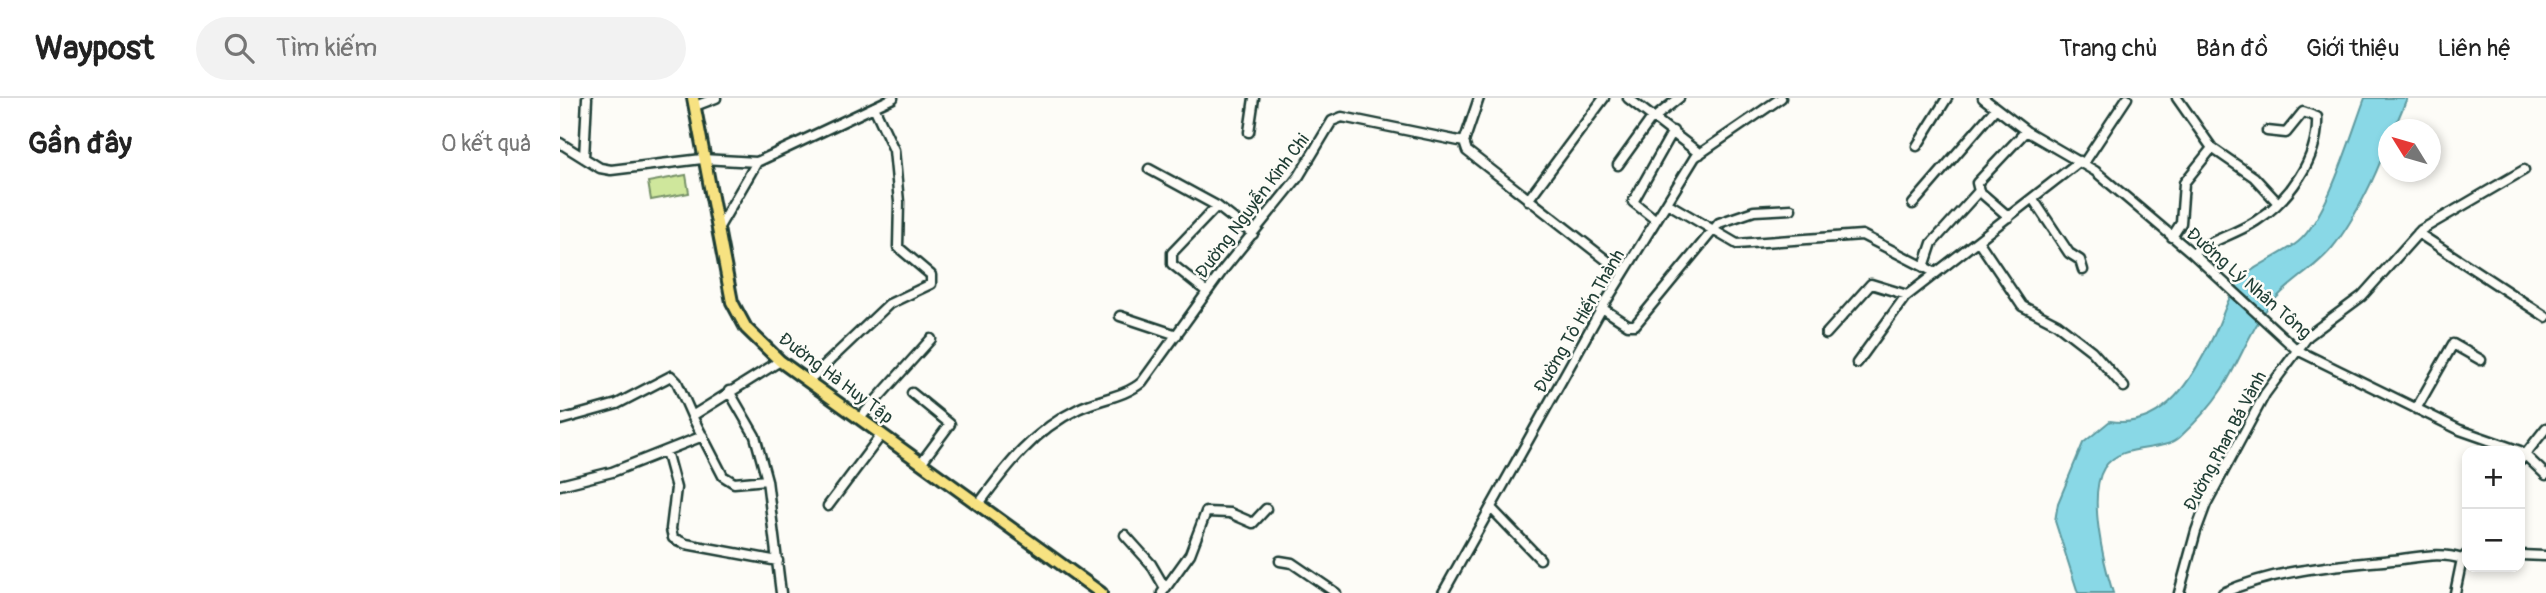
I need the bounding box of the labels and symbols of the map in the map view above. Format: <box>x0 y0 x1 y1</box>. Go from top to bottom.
north arrow <box>2378 119 2441 182</box>
street label: Đường Nguyễn Kinh Chi <box>1190 129 1314 283</box>
street label: Đường Lý Nhân Tông <box>2181 223 2316 344</box>
street label: Đường Tô Hiến Thành <box>1529 245 1630 397</box>
street label: Đường Hà Huy Tập <box>774 328 898 429</box>
street label: Đường Phan Bá Vành <box>2179 367 2272 515</box>

